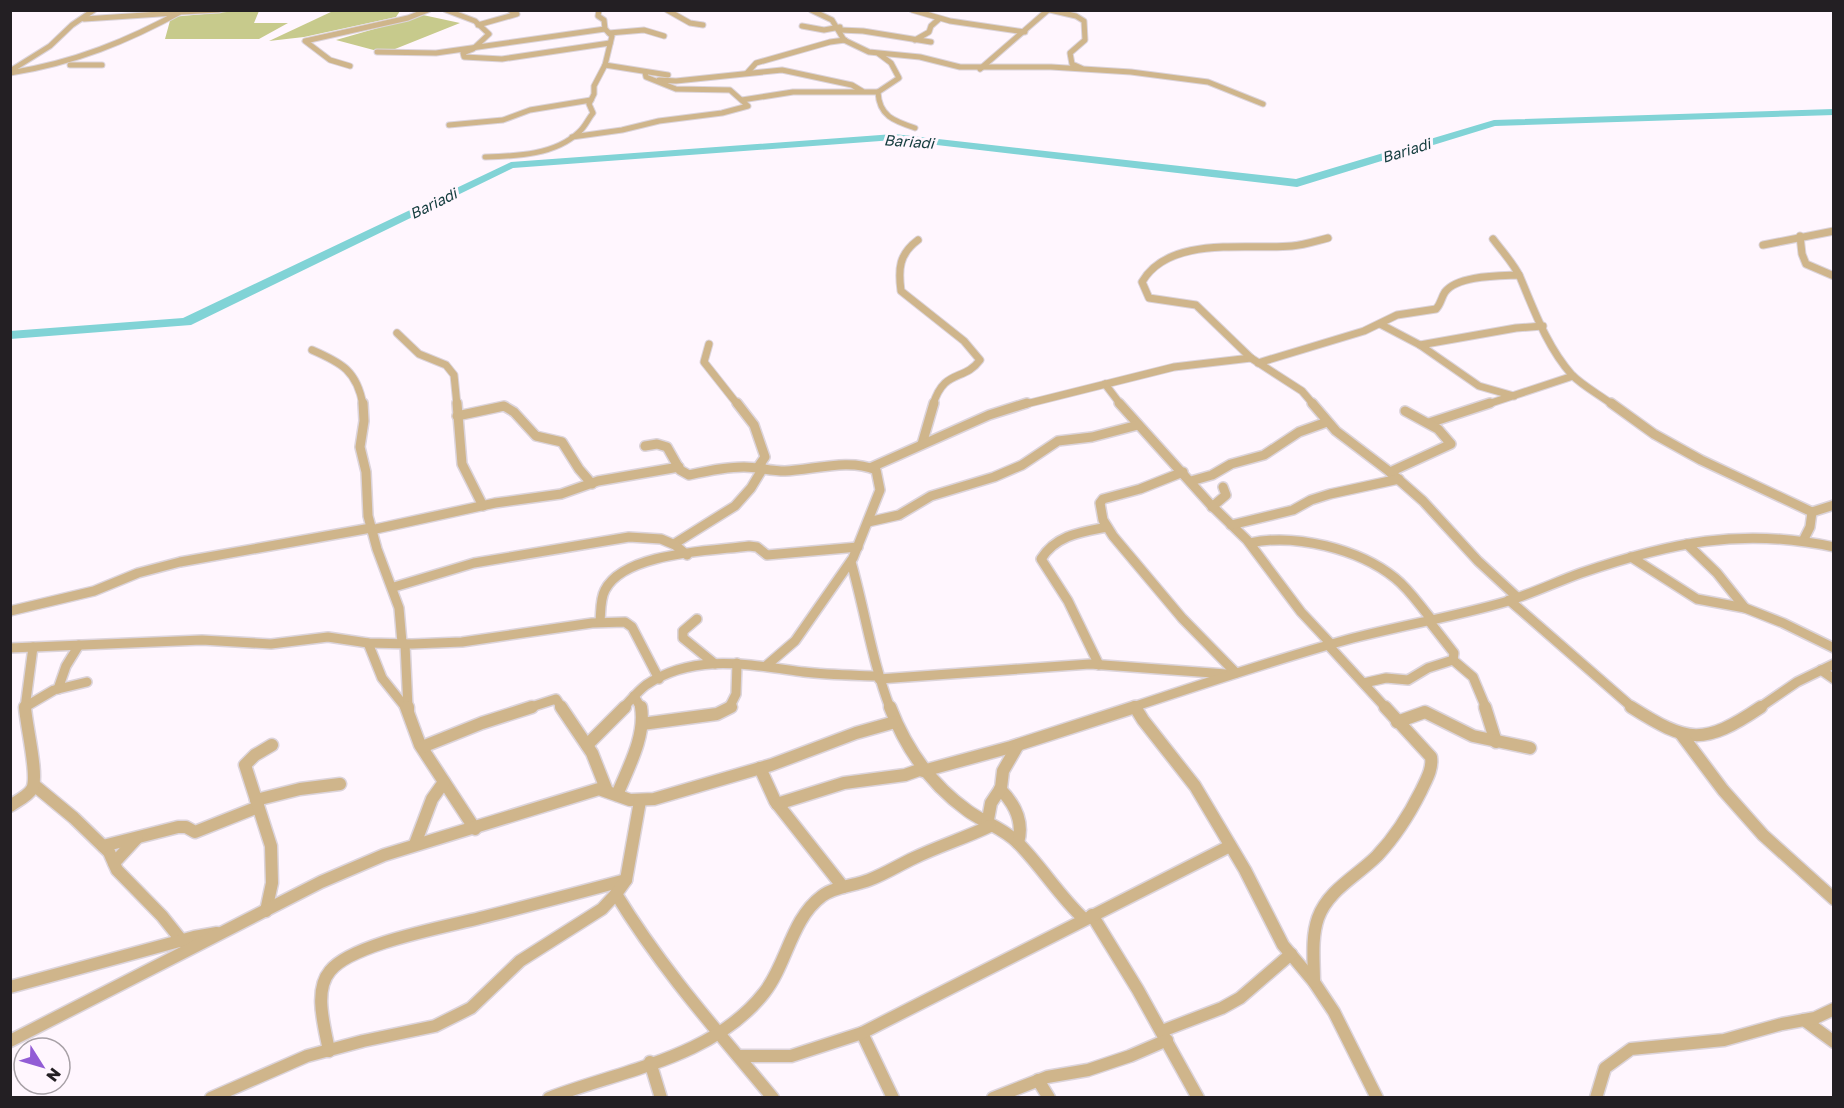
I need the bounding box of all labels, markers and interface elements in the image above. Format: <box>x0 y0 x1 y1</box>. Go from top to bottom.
water label: Bariadi <box>883 130 937 152</box>
water label: Bariadi <box>1379 133 1434 166</box>
water label: Bariadi <box>407 183 461 222</box>
north arrow <box>12 1036 72 1096</box>
text: N <box>42 1064 66 1086</box>

